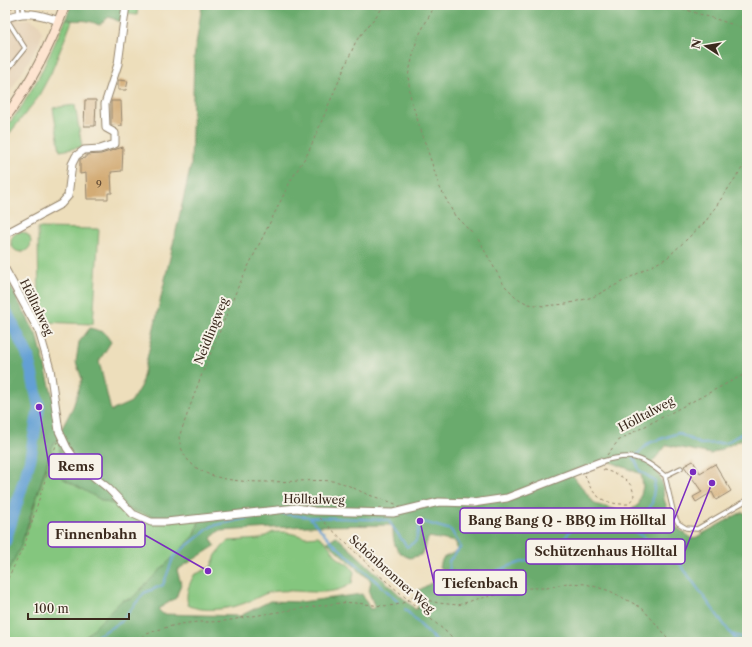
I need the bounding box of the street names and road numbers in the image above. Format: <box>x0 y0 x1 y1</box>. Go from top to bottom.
street label: Hölltalweg <box>17 276 57 338</box>
street label: Neidlingweg <box>191 295 232 367</box>
street label: Hölltalweg <box>615 393 677 435</box>
street label: Hölltalweg <box>283 491 345 507</box>
street label: Schönbronner Weg <box>346 532 438 617</box>

